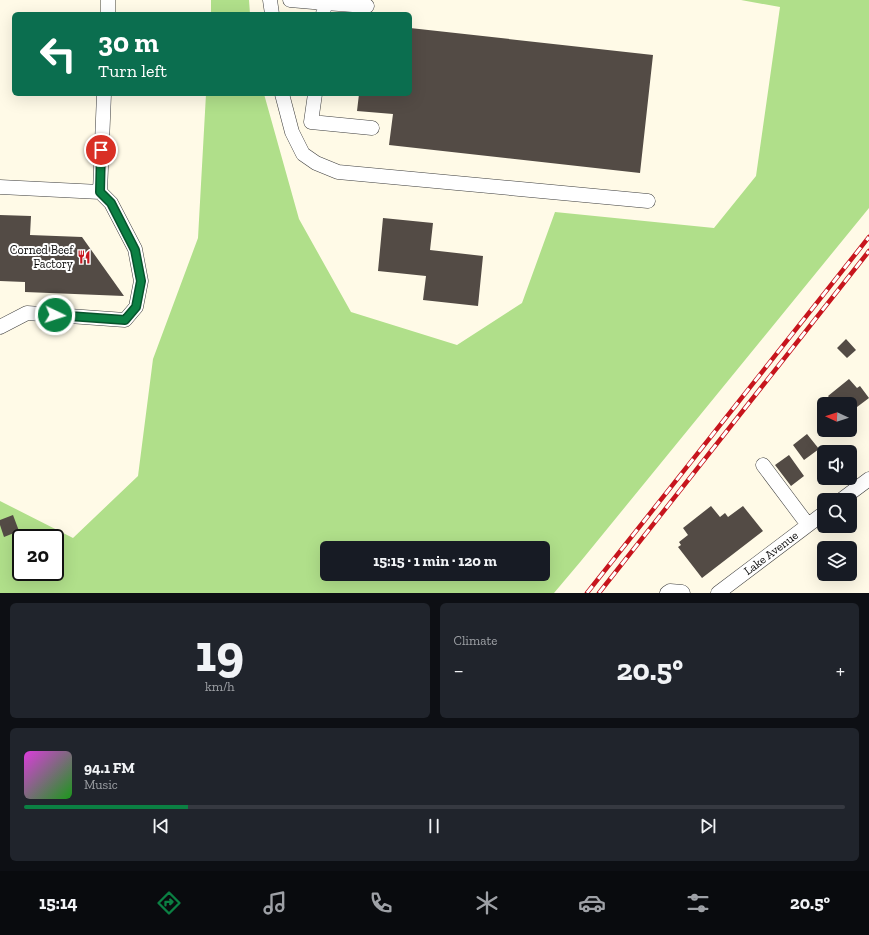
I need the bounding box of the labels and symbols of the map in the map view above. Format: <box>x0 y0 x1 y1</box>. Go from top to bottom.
pin <box>84 133 118 167</box>
place label: Corned Beef Factory <box>10 243 74 271</box>
restaurant icon: Corned Beef Factory <box>76 249 92 265</box>
position arrow <box>34 294 76 336</box>
north arrow <box>817 397 857 437</box>
street label: Lake Avenue <box>741 528 801 578</box>
speed limit sign: 20 <box>12 529 64 581</box>

